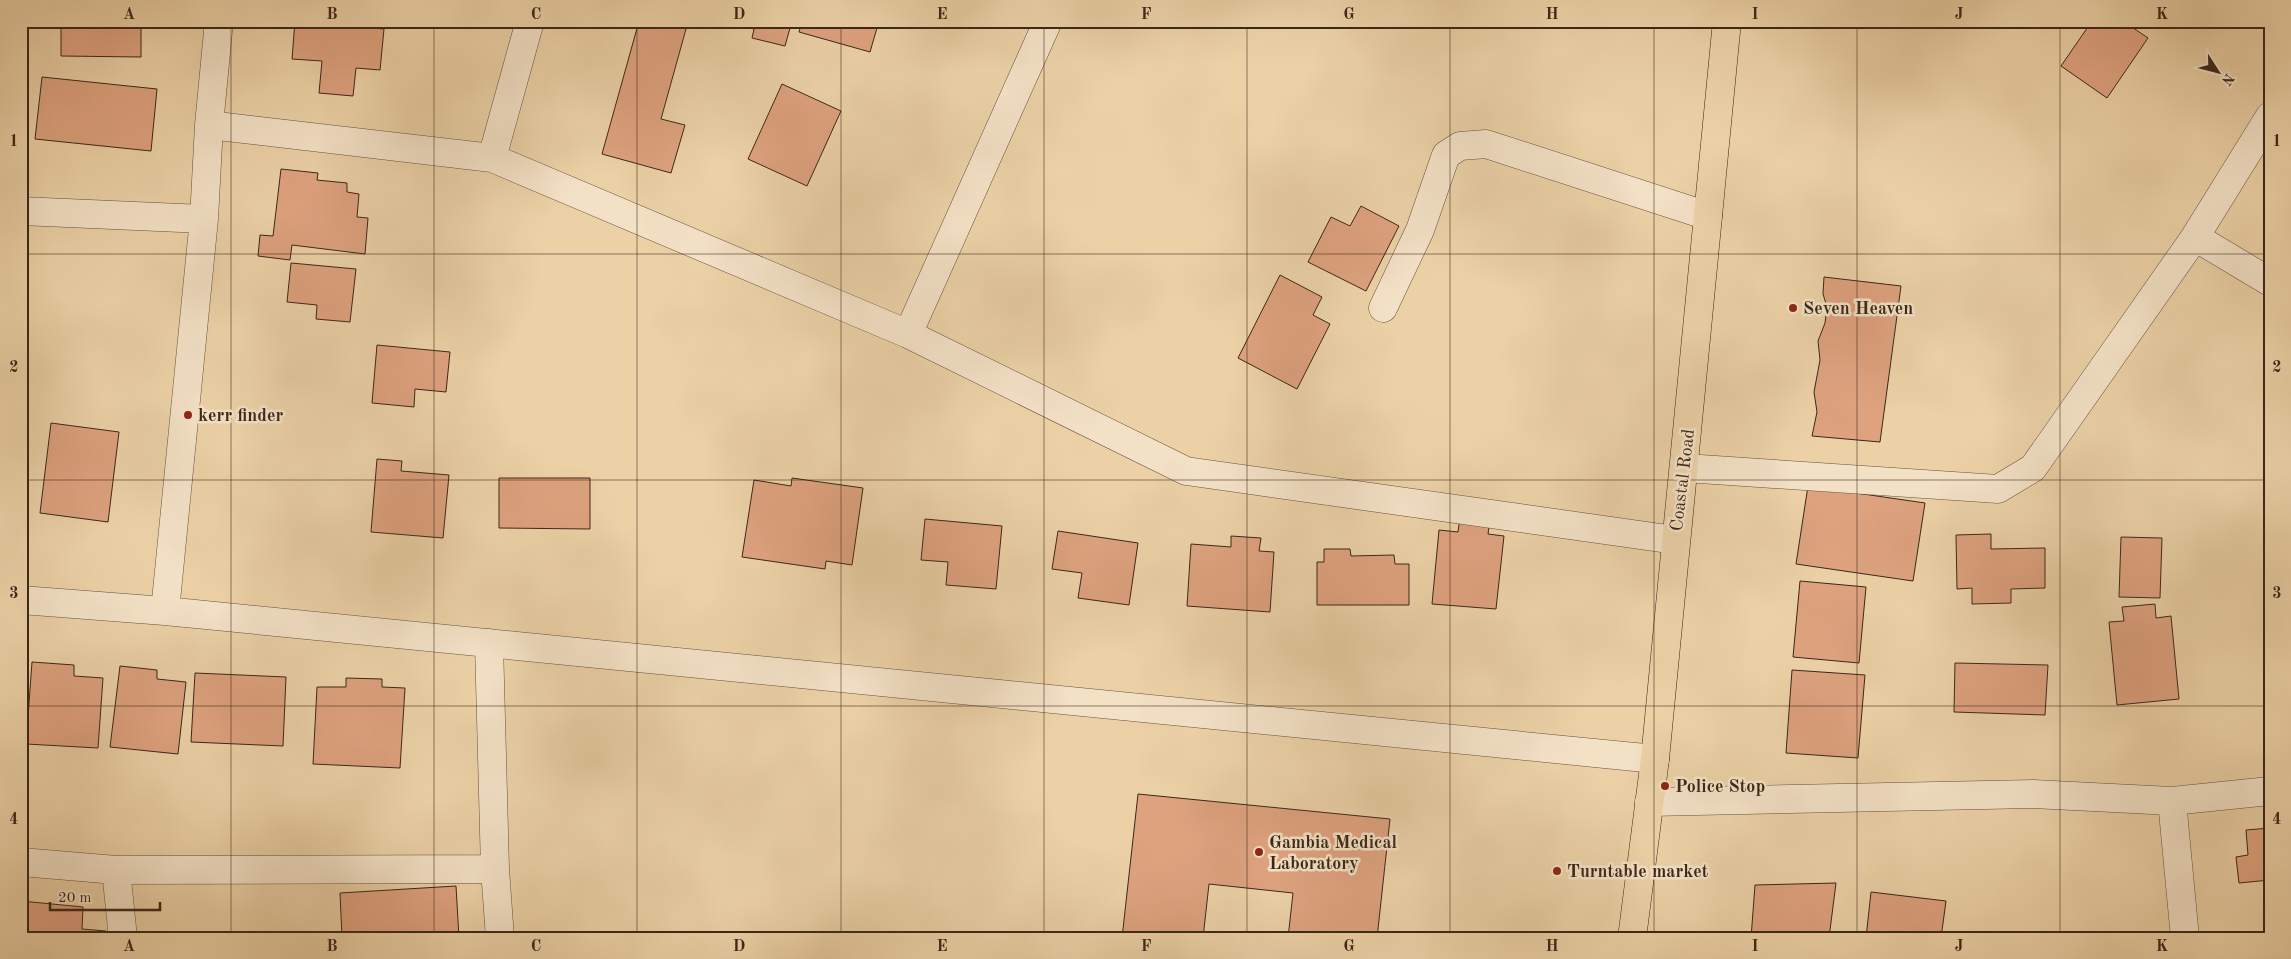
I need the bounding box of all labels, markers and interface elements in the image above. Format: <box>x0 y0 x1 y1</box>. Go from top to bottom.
text: A <box>123 7 135 23</box>
text: B <box>326 7 338 23</box>
text: C <box>531 7 541 23</box>
text: D <box>733 7 745 23</box>
text: E <box>936 7 948 23</box>
text: F <box>1141 7 1152 23</box>
text: G <box>1343 7 1355 23</box>
text: H <box>1545 7 1559 23</box>
text: I <box>1751 7 1759 23</box>
text: J <box>1955 7 1964 23</box>
text: K <box>2156 7 2168 23</box>
north arrow <box>2194 48 2244 98</box>
text: N <box>2219 71 2237 88</box>
text: 1 <box>9 134 19 150</box>
text: 1 <box>2272 134 2282 150</box>
place label: Seven Heaven <box>1803 300 1913 318</box>
marker: Seven Heaven <box>1787 302 1799 314</box>
text: 2 <box>9 360 19 376</box>
text: 2 <box>2272 360 2282 376</box>
place label: kerr finder <box>198 407 284 425</box>
marker: kerr finder <box>182 409 194 421</box>
street label: Coastal Road <box>1668 428 1698 532</box>
text: 3 <box>9 586 19 602</box>
text: 3 <box>2272 586 2282 602</box>
place label: Police Stop <box>1675 778 1765 796</box>
marker: Police Stop <box>1659 780 1671 792</box>
text: 4 <box>9 812 19 828</box>
text: 4 <box>2272 812 2282 828</box>
place label: Gambia Medical Laboratory <box>1269 834 1398 873</box>
marker: Gambia Medical Laboratory <box>1253 846 1265 858</box>
place label: Turntable market <box>1567 863 1709 881</box>
marker: Turntable market <box>1551 865 1563 877</box>
scale bar <box>50 879 160 911</box>
text: 20 m <box>58 891 92 906</box>
text: A <box>123 939 135 955</box>
text: B <box>326 939 338 955</box>
text: C <box>531 939 541 955</box>
text: D <box>733 939 745 955</box>
text: E <box>936 939 948 955</box>
text: F <box>1141 939 1152 955</box>
text: G <box>1343 939 1355 955</box>
text: H <box>1545 939 1559 955</box>
text: I <box>1751 939 1759 955</box>
text: J <box>1955 939 1964 955</box>
text: K <box>2156 939 2168 955</box>

